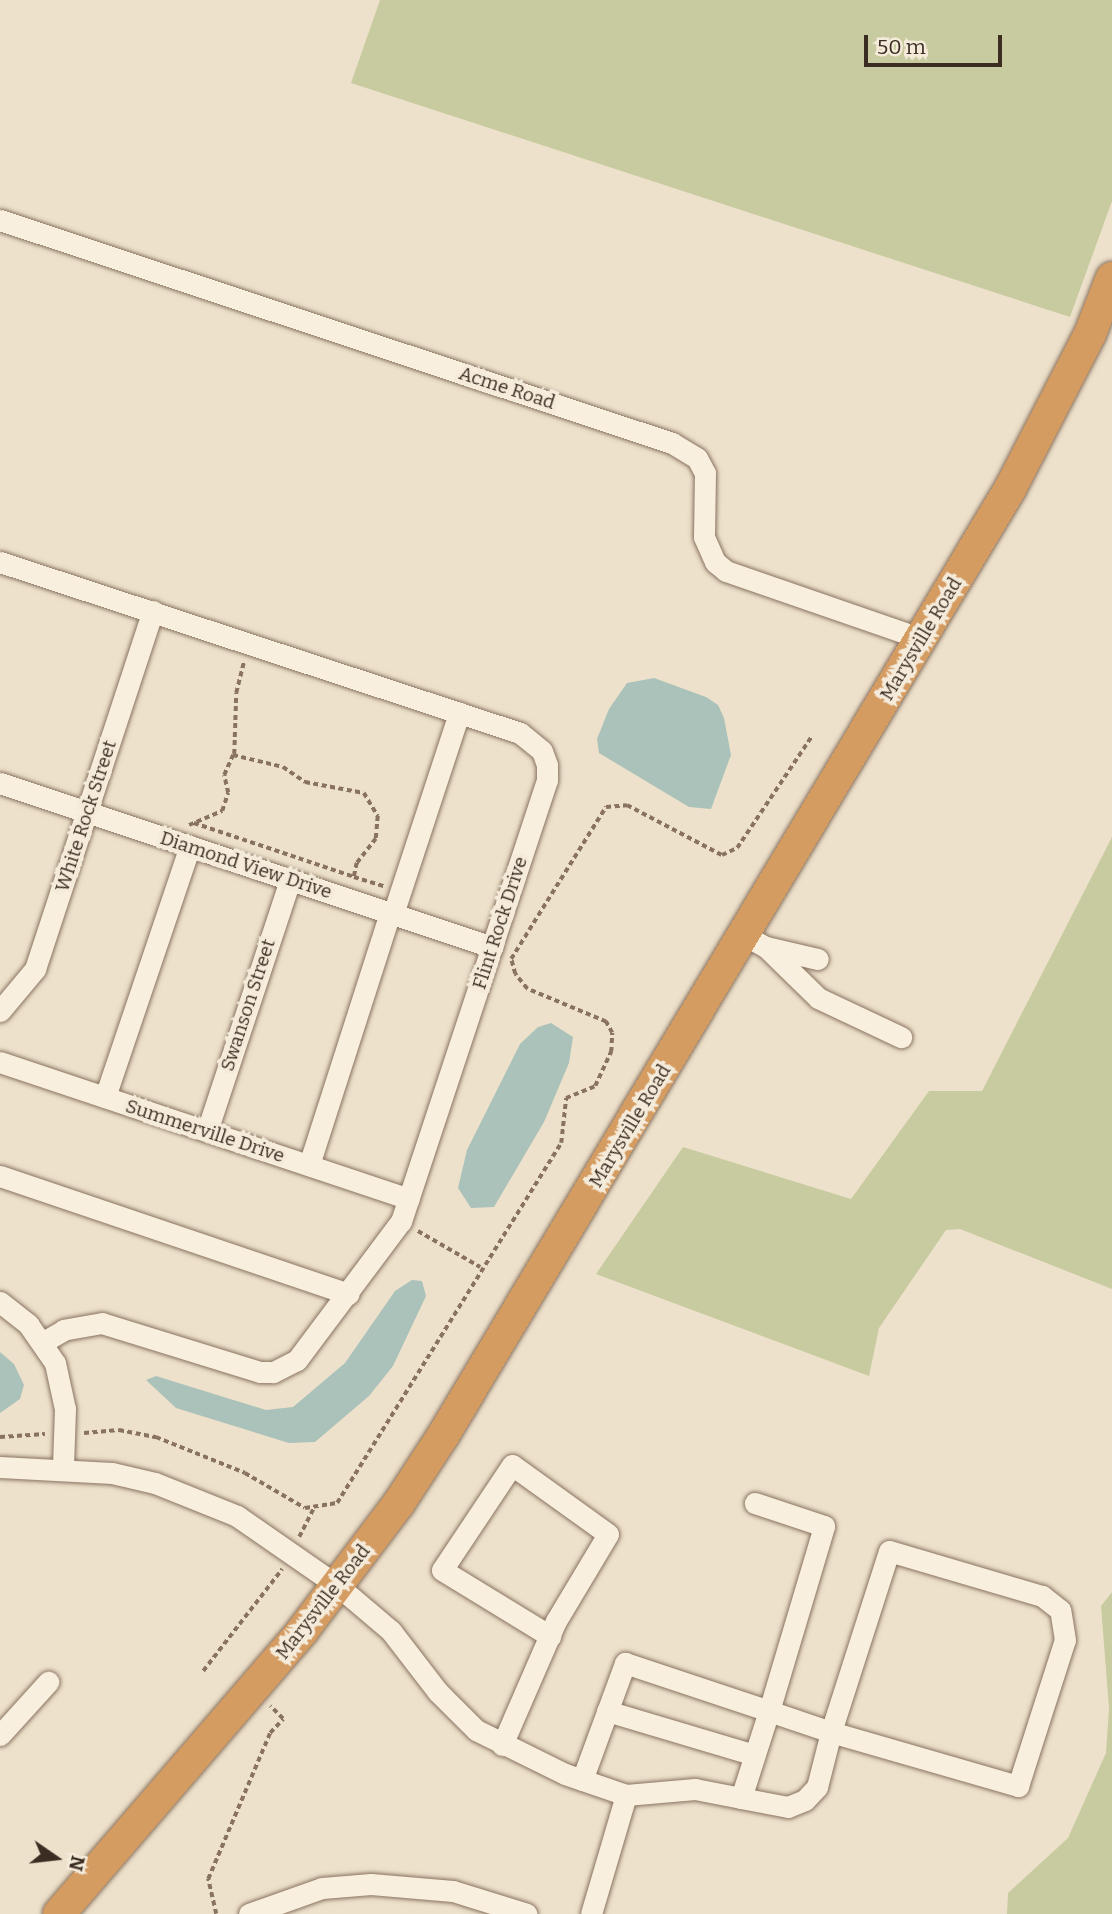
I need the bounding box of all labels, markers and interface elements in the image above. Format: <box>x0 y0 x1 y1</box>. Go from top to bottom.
scale bar <box>867 21 1005 65</box>
text: 50 m <box>877 34 926 60</box>
street label: Acme Road <box>456 362 558 414</box>
street label: Marysville Road <box>875 573 967 705</box>
street label: White Rock Street <box>51 737 121 895</box>
street label: Diamond View Drive <box>157 826 335 904</box>
street label: Flint Rock Drive <box>468 854 532 992</box>
street label: Swanson Street <box>216 936 280 1074</box>
street label: Marysville Road <box>584 1060 676 1192</box>
street label: Summerville Drive <box>123 1095 287 1167</box>
street label: Marysville Road <box>271 1540 375 1664</box>
north arrow <box>21 1823 91 1893</box>
text: N <box>64 1853 90 1873</box>

